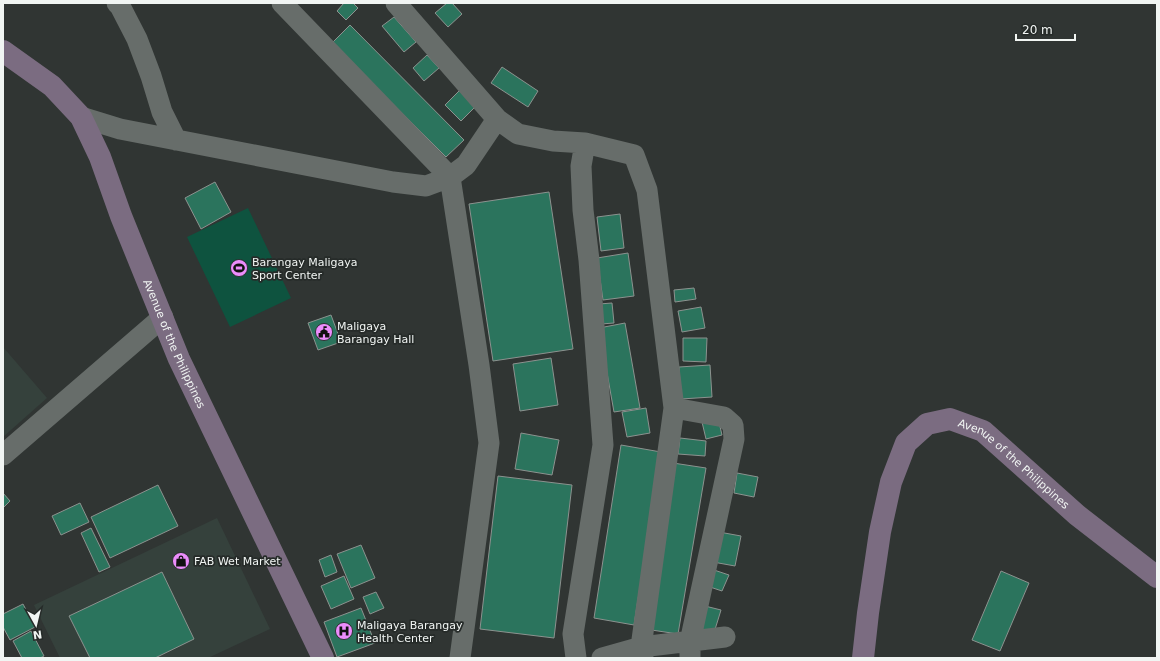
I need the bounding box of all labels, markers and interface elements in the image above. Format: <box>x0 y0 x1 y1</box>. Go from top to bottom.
scale bar <box>1016 16 1075 42</box>
text: 20 m <box>1022 23 1053 37</box>
place label: Barangay Maligaya Sport Center <box>252 256 358 282</box>
sports icon: Barangay Maligaya Sport Center <box>229 258 249 278</box>
street label: Avenue of the Philippines <box>141 277 208 411</box>
place label: Maligaya Barangay Hall <box>337 320 414 346</box>
public building icon: Maligaya Barangay Hall <box>314 322 334 342</box>
street label: Avenue of the Philippines <box>956 416 1072 512</box>
shop icon: FAB Wet Market <box>171 551 191 571</box>
place label: FAB Wet Market <box>194 555 281 568</box>
north arrow <box>16 605 56 645</box>
place label: Maligaya Barangay Health Center <box>357 619 463 645</box>
hospital icon: Maligaya Barangay Health Center <box>334 621 354 641</box>
text: N <box>32 627 43 641</box>

